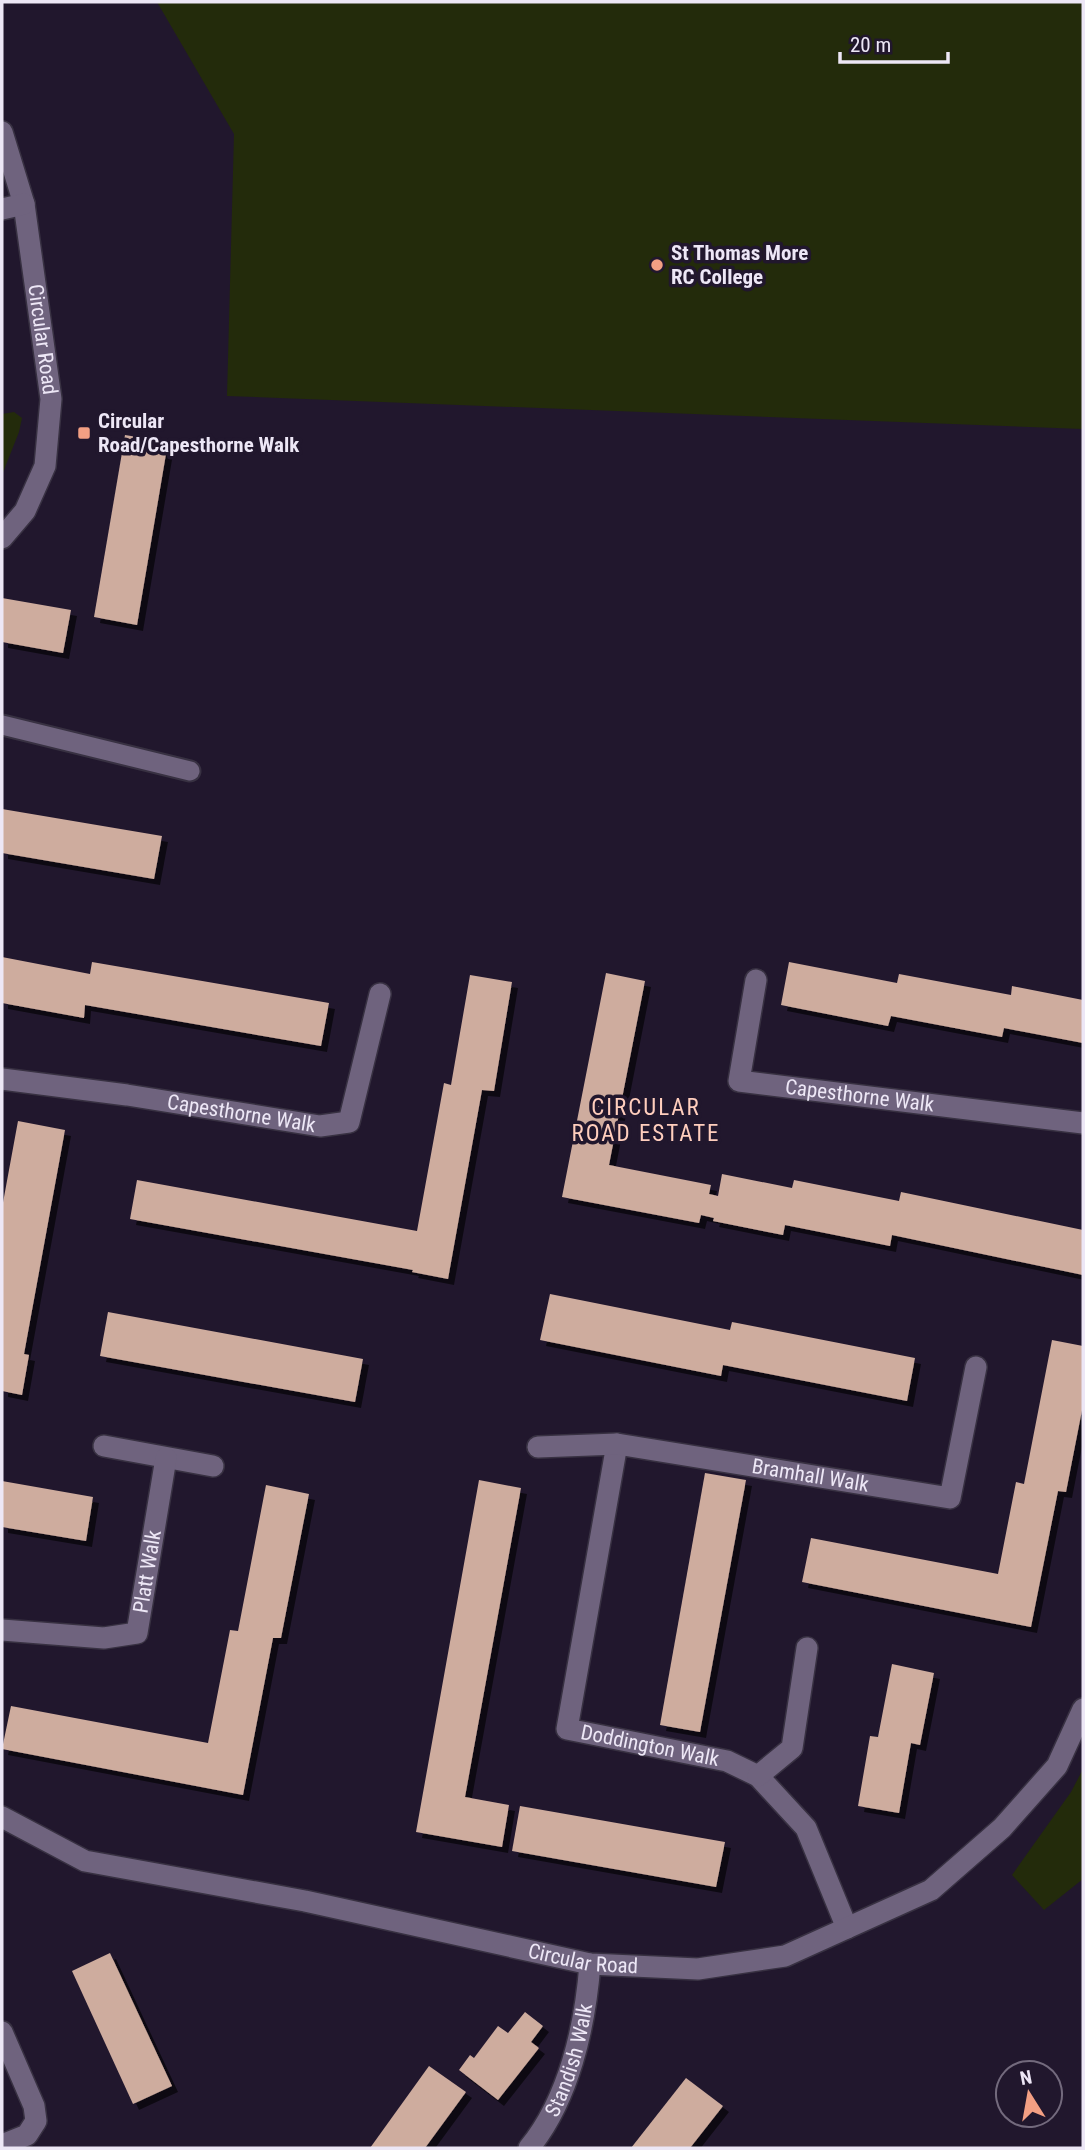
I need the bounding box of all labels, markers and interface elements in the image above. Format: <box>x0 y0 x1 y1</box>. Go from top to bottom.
scale bar <box>840 21 948 65</box>
text: 20 m <box>850 33 891 57</box>
place label: St Thomas More RC College <box>671 241 808 289</box>
marker: St Thomas More RC College <box>649 257 665 273</box>
street label: Circular Road <box>23 283 62 396</box>
place label: Circular Road/Capesthorne Walk <box>98 409 300 457</box>
marker: Circular Road/Capesthorne Walk <box>76 425 92 441</box>
street label: Capesthorne Walk <box>784 1075 936 1117</box>
street label: Capesthorne Walk <box>166 1090 318 1137</box>
district label: CIRCULAR ROAD ESTATE <box>571 1094 721 1147</box>
street label: Bramhall Walk <box>750 1454 871 1497</box>
street label: Platt Walk <box>128 1528 166 1615</box>
street label: Doddington Walk <box>579 1720 722 1771</box>
street label: Circular Road <box>526 1939 639 1978</box>
street label: Standish Walk <box>540 2001 597 2121</box>
north arrow <box>994 2059 1064 2129</box>
text: N <box>1018 2065 1034 2090</box>

